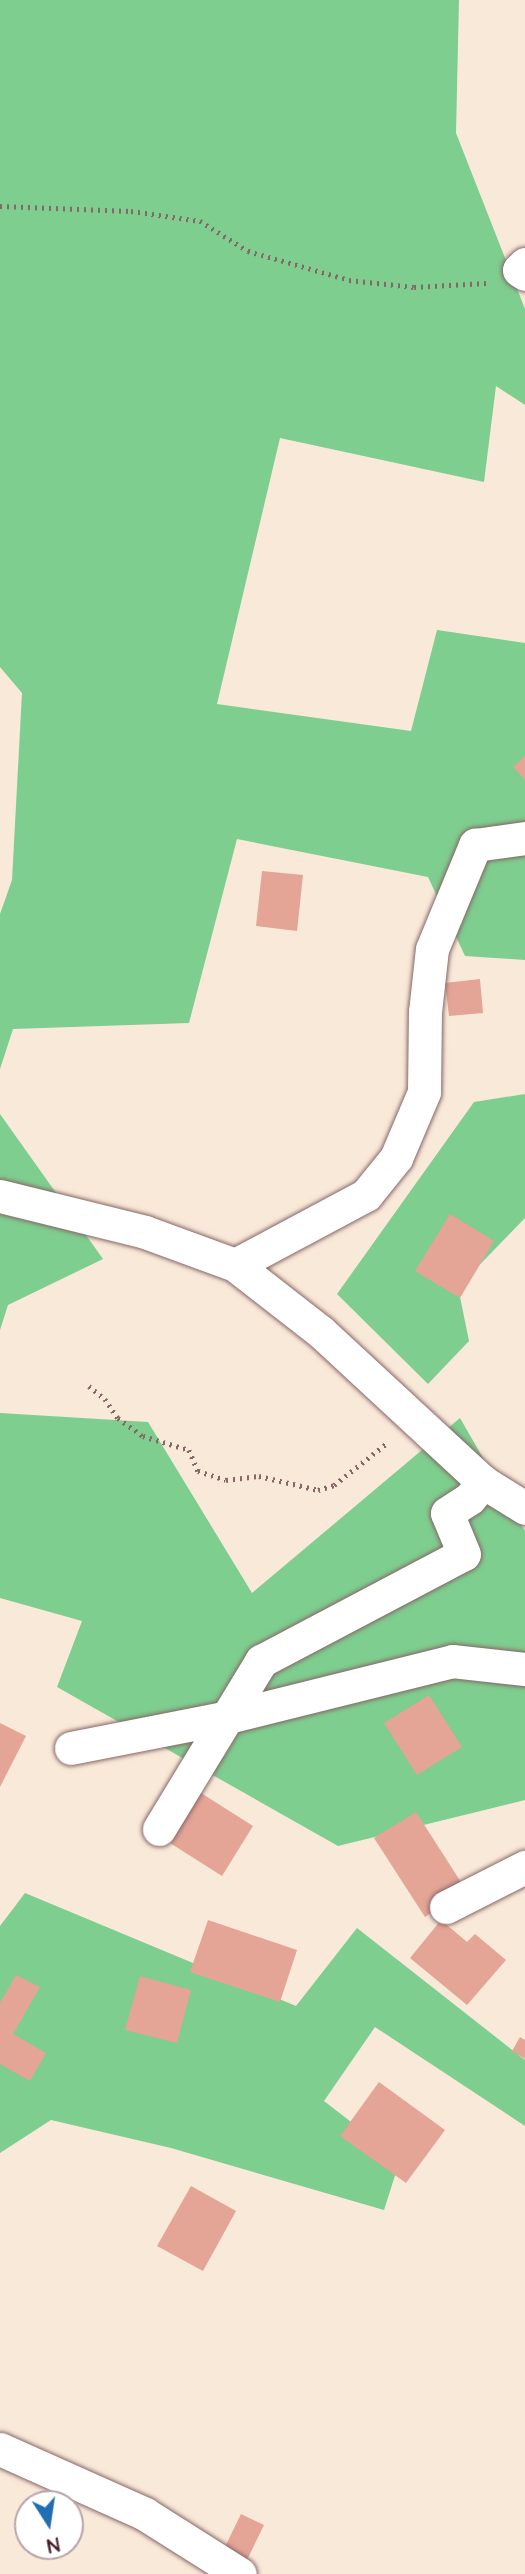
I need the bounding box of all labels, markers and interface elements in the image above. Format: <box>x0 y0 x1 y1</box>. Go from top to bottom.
north arrow <box>14 2490 84 2560</box>
text: N <box>44 2530 62 2559</box>

